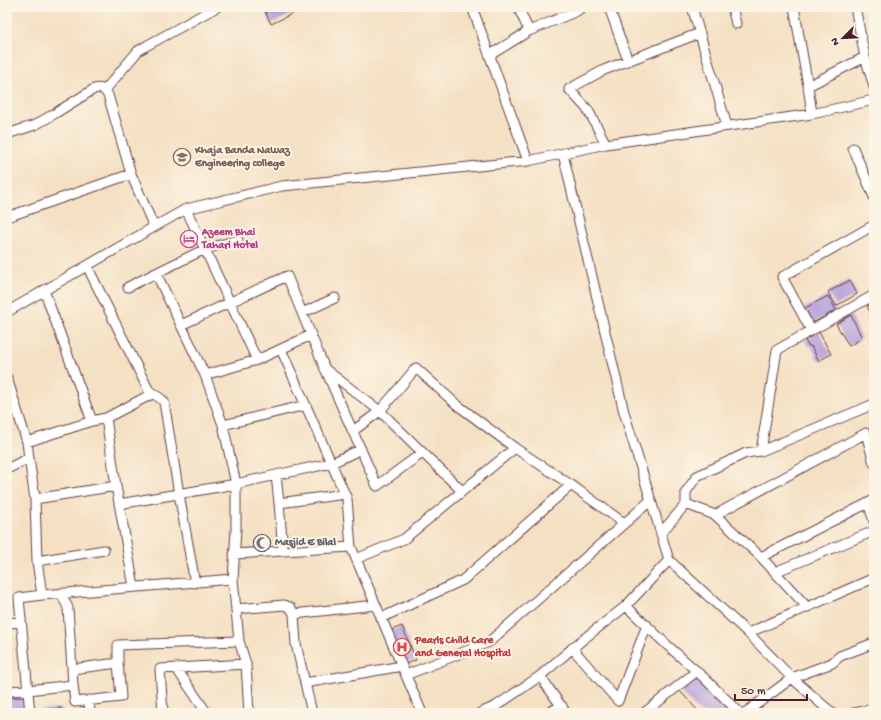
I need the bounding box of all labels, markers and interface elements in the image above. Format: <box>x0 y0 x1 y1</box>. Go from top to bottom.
north arrow <box>823 18 863 58</box>
text: N <box>829 36 843 47</box>
place label: Khaja Banda Nawaz Engineering college <box>194 145 291 171</box>
school or university icon: Khaja Banda Nawaz Engineering college <box>172 147 192 167</box>
place label: Azeem Bhai Tahari Hotel <box>201 227 258 252</box>
hotel icon: Azeem Bhai Tahari Hotel <box>179 229 199 249</box>
mosque icon: Masjid E Bilal <box>252 533 272 553</box>
place label: Masjid E Bilal <box>275 537 336 549</box>
place label: Pearls Child Care and General Hospital <box>414 635 511 660</box>
hospital icon: Pearls Child Care and General Hospital <box>392 637 412 657</box>
scale bar <box>735 676 807 702</box>
text: 50 m <box>741 685 766 699</box>

